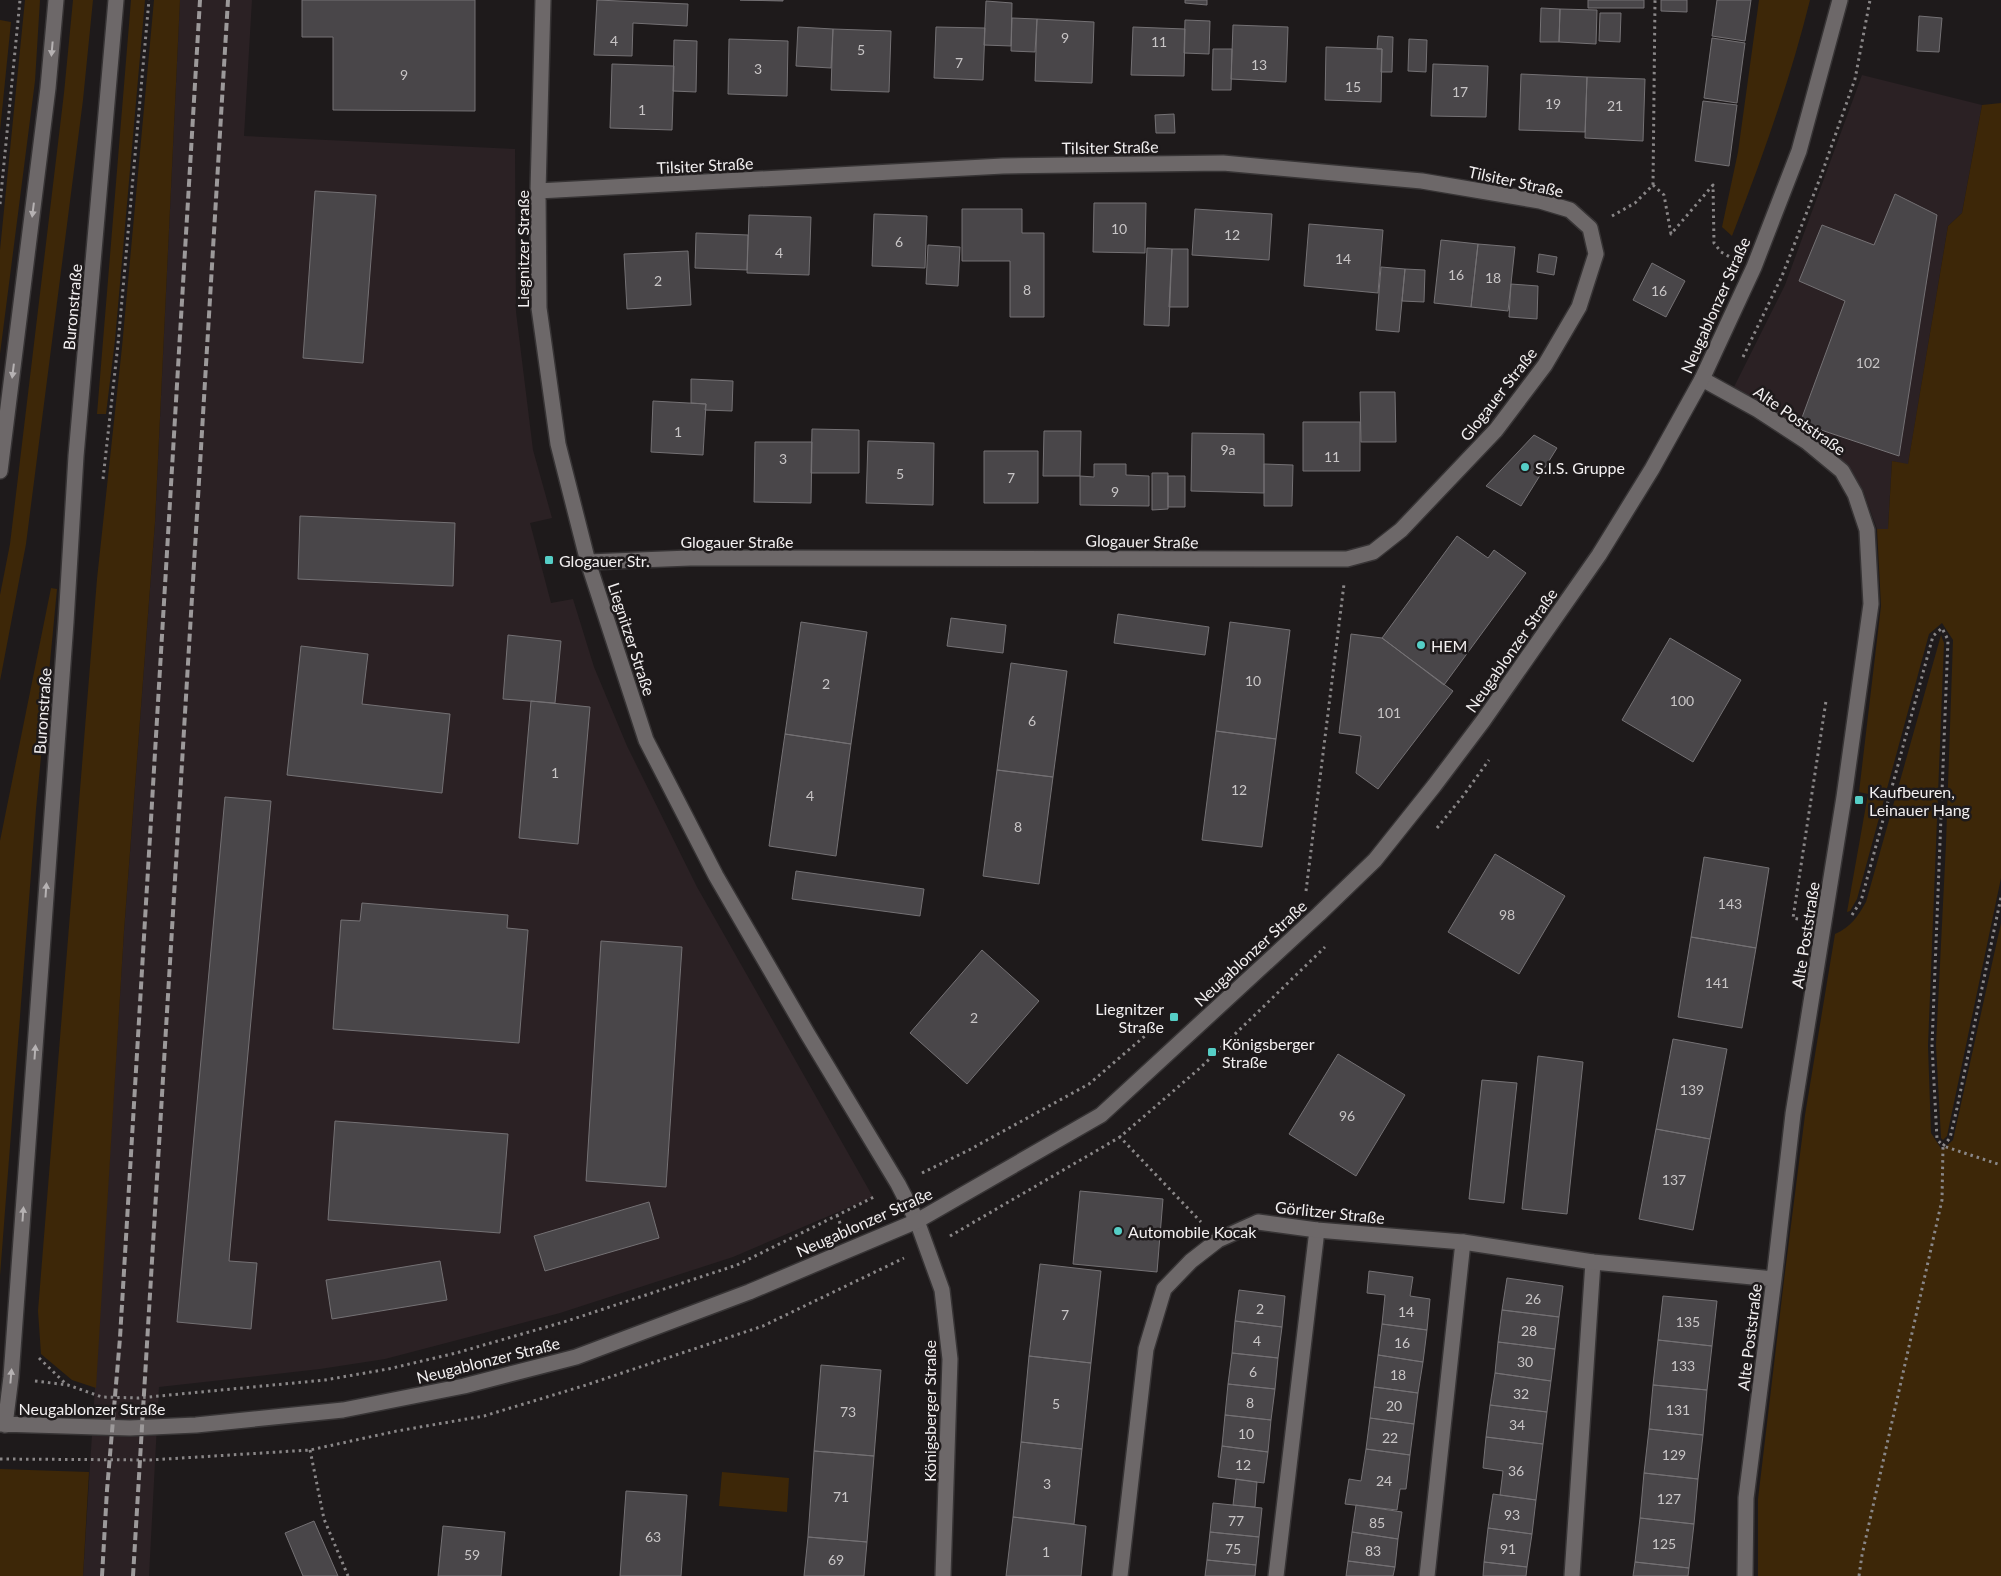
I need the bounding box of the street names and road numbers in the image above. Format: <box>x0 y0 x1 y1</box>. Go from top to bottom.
street label: Tilsiter Straße <box>1061 137 1159 157</box>
street label: Tilsiter Straße <box>656 153 754 177</box>
street label: Tilsiter Straße <box>1467 162 1565 200</box>
street label: Liegnitzer Straße <box>513 190 532 308</box>
street label: Neugablonzer Straße <box>1676 234 1754 376</box>
street label: Buronstraße <box>59 263 85 351</box>
street label: Glogauer Straße <box>1456 344 1540 444</box>
street label: Alte Poststraße <box>1750 381 1850 459</box>
street label: Glogauer Straße <box>1085 531 1199 551</box>
street label: Glogauer Straße <box>680 532 794 551</box>
street label: Liegnitzer Straße <box>605 580 659 698</box>
street label: Neugablonzer Straße <box>1461 584 1561 716</box>
street label: Buronstraße <box>30 667 54 755</box>
street label: Alte Poststraße <box>1787 880 1823 990</box>
street label: Neugablonzer Straße <box>1190 896 1310 1010</box>
street label: Neugablonzer Straße <box>793 1183 935 1261</box>
street label: Görlitzer Straße <box>1274 1197 1386 1227</box>
street label: Alte Poststraße <box>1733 1282 1765 1392</box>
street label: Neugablonzer Straße <box>414 1333 562 1387</box>
street label: Königsberger Straße <box>920 1340 939 1482</box>
street label: Neugablonzer Straße <box>19 1399 165 1418</box>

